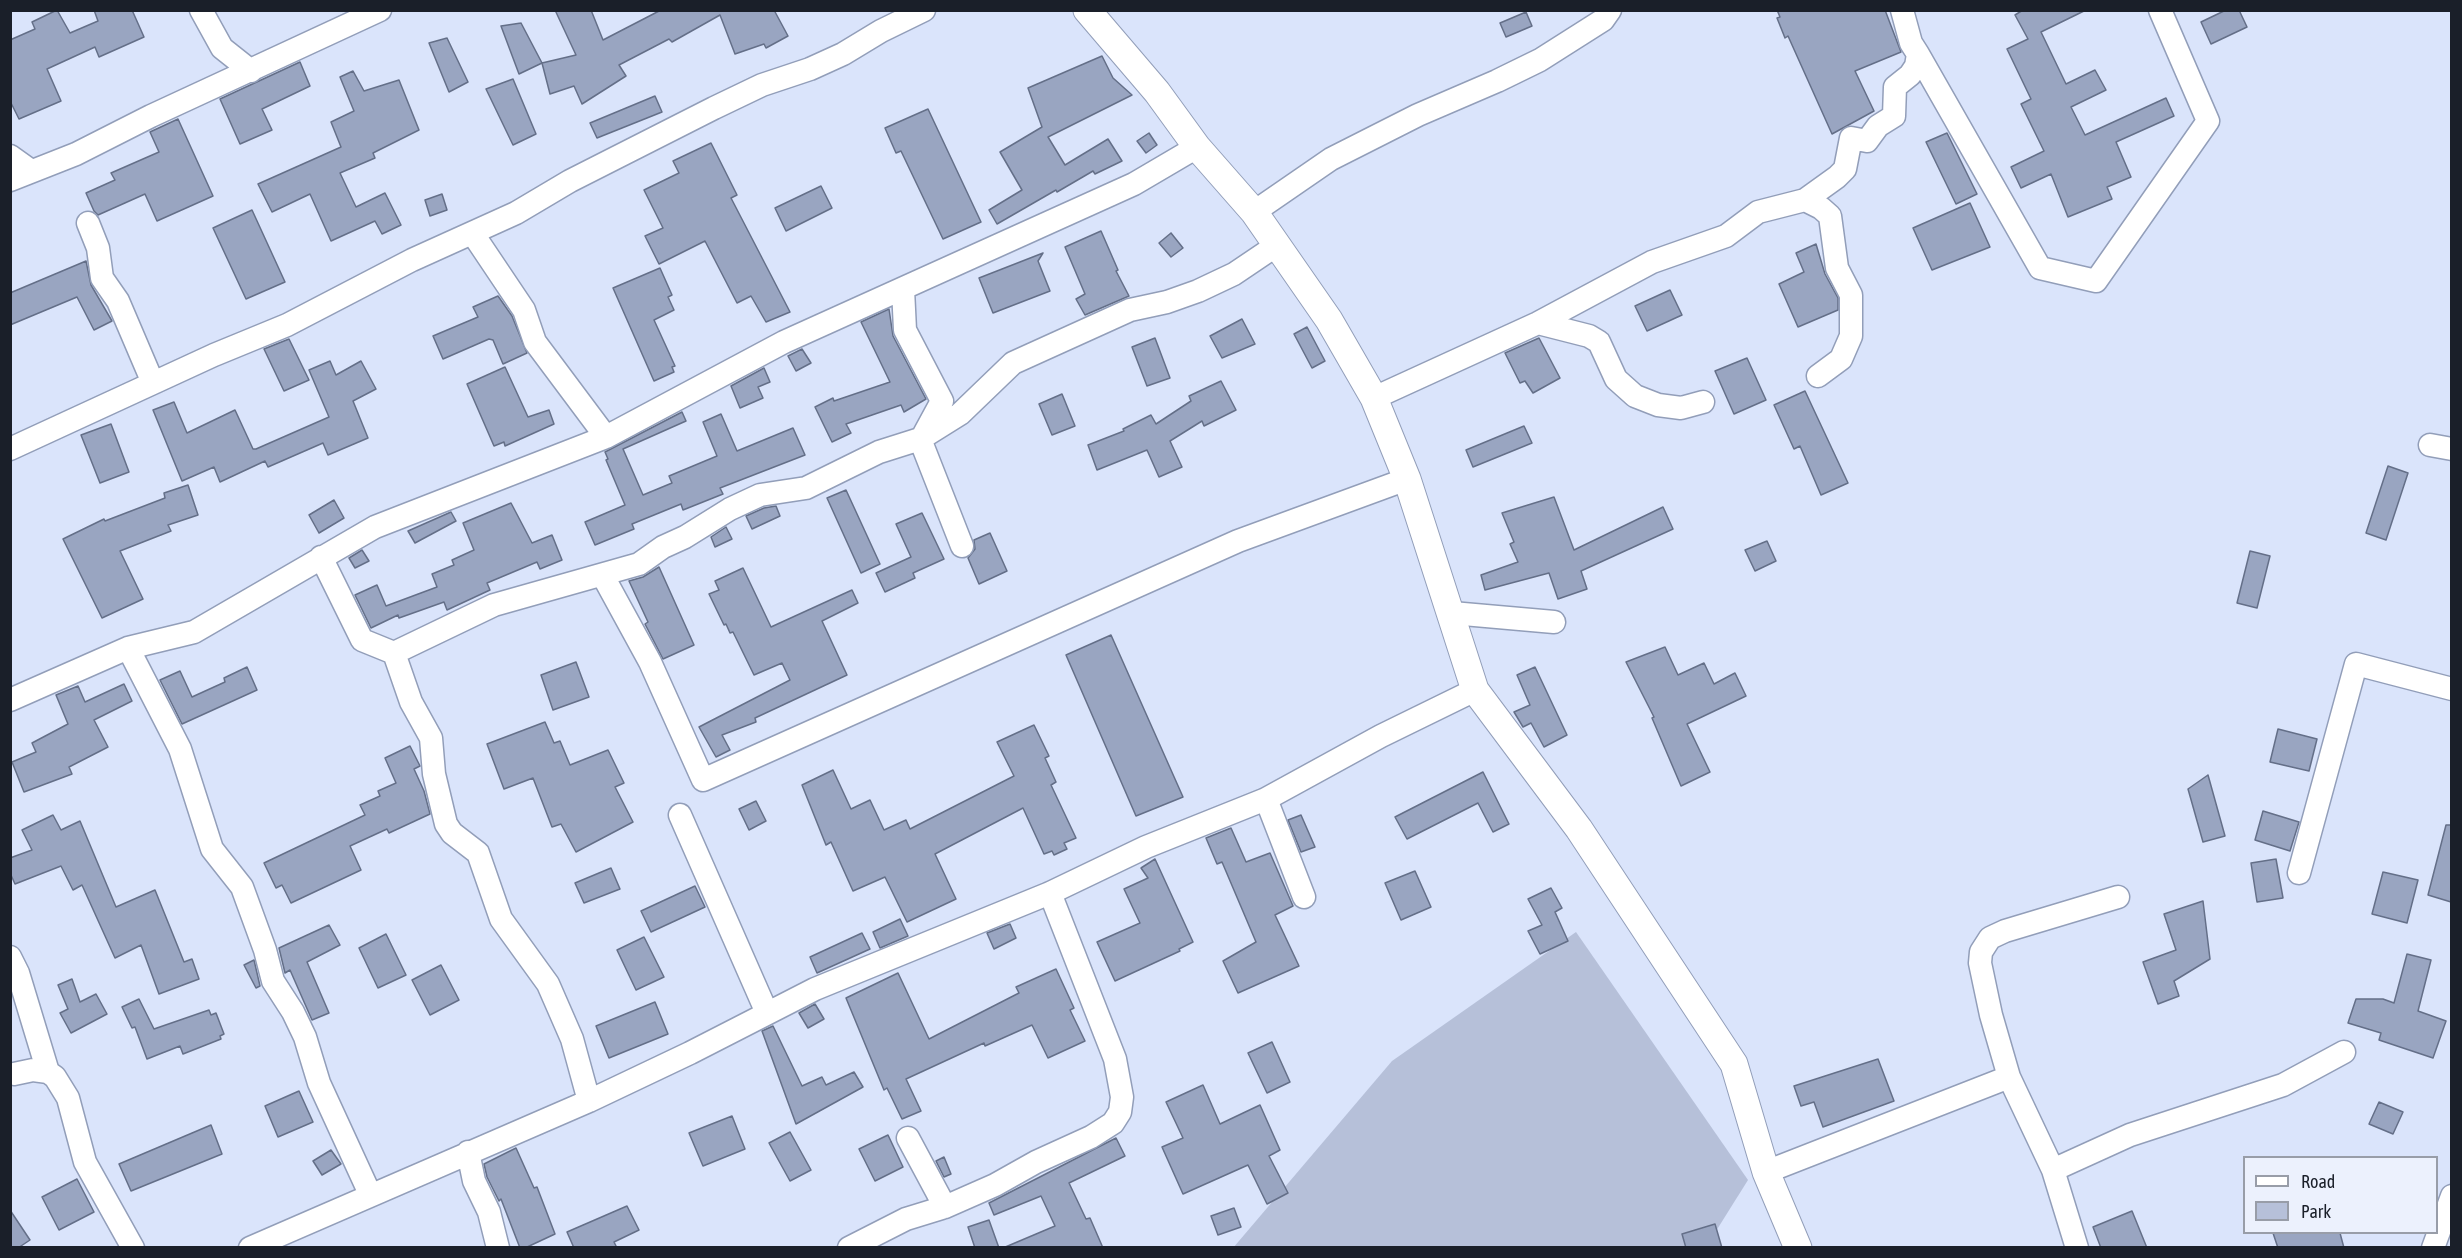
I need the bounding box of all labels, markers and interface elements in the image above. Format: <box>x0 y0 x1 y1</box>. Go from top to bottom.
legend <box>2243 1156 2438 1234</box>
text: Road <box>2301 1171 2335 1192</box>
text: Park <box>2301 1201 2331 1222</box>

